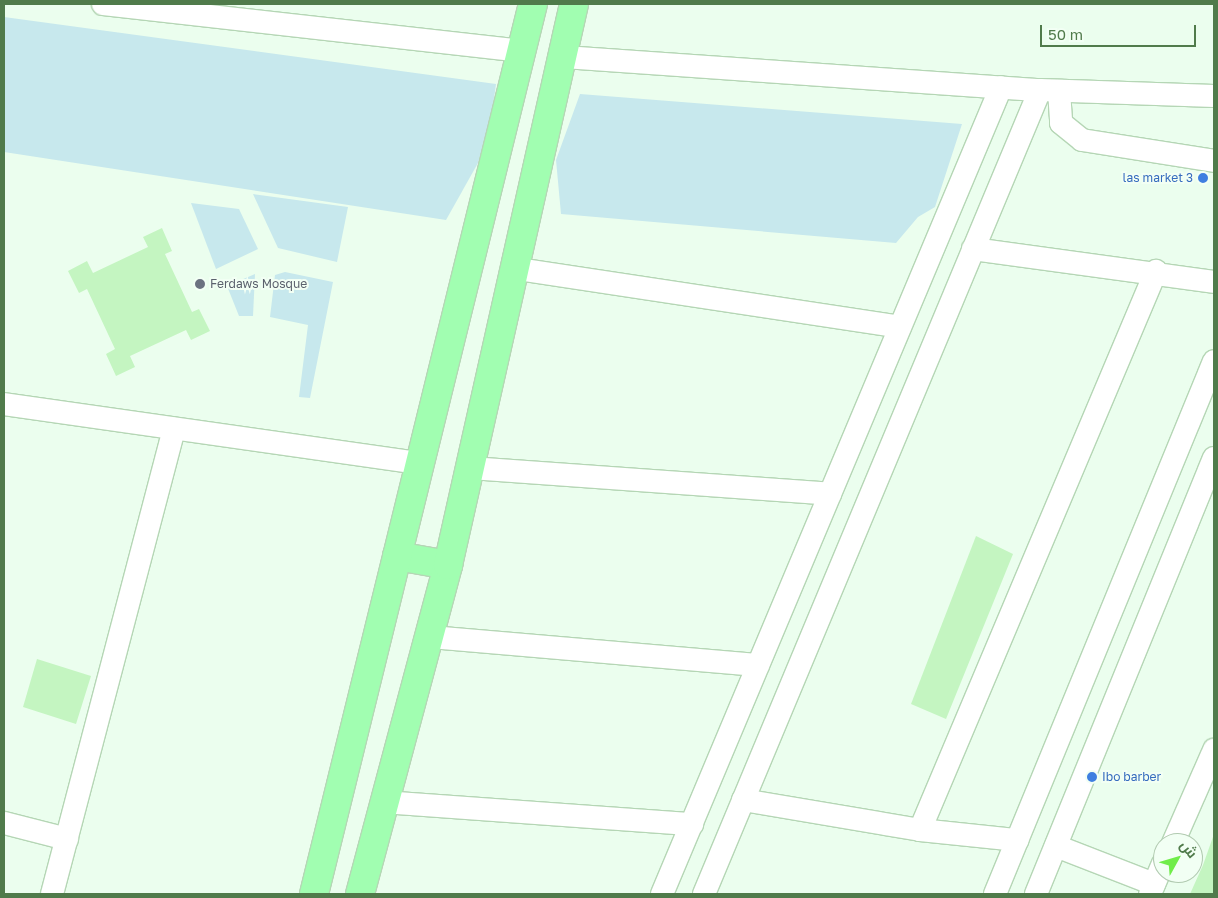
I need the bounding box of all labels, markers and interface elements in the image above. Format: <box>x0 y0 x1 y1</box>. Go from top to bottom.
scale bar <box>1043 15 1199 47</box>
text: 50 m <box>1048 25 1083 43</box>
place label: las market 3 <box>1123 171 1193 185</box>
marker: las market 3 <box>1197 172 1209 184</box>
place label: Ferdaws Mosque <box>210 277 307 291</box>
marker: Ferdaws Mosque <box>194 278 206 290</box>
place label: Ibo barber <box>1102 770 1161 784</box>
marker: Ibo barber <box>1086 771 1098 783</box>
north arrow <box>1153 833 1203 883</box>
text: ش <box>1177 837 1202 861</box>

